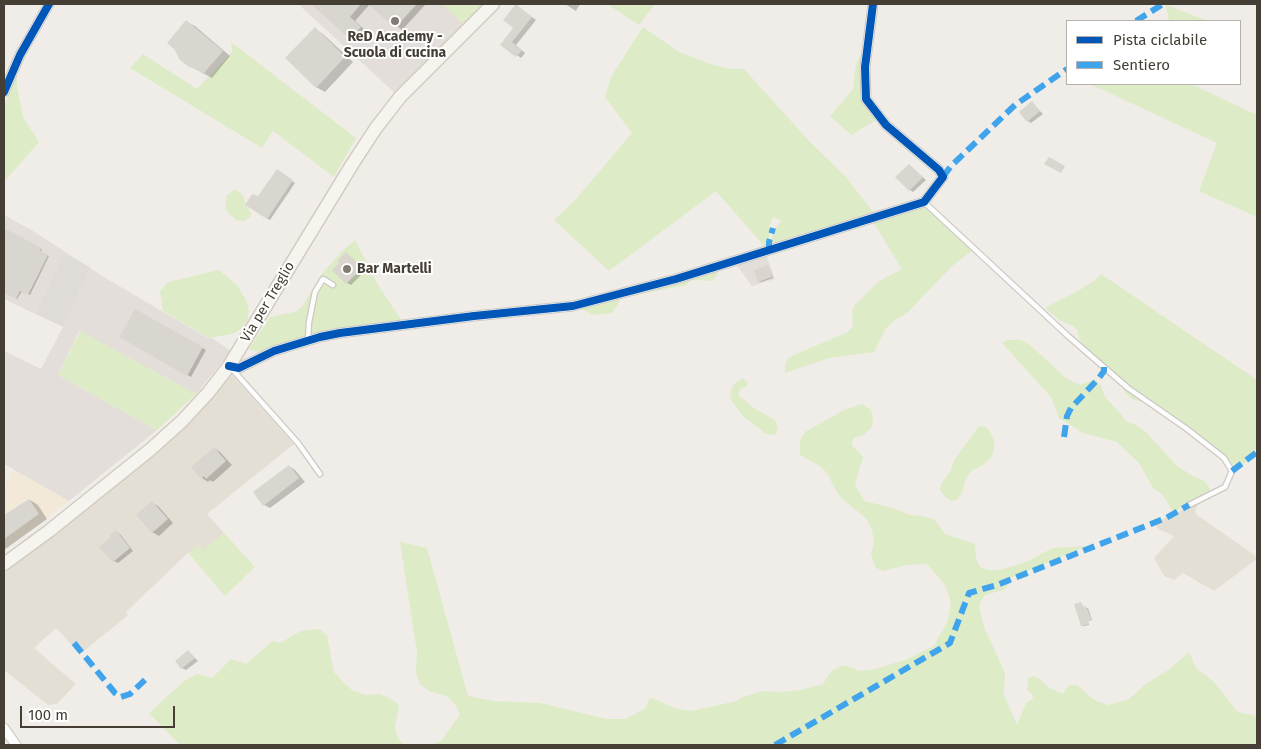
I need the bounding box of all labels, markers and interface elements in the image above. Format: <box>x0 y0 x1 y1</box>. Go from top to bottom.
marker: ReD Academy - Scuola di cucina <box>389 15 401 27</box>
legend <box>1066 20 1241 85</box>
place label: ReD Academy - Scuola di cucina <box>344 29 446 62</box>
text: Pista ciclabile <box>1113 31 1207 49</box>
text: Sentiero <box>1113 56 1170 74</box>
street label: Via per Treglio <box>237 259 299 345</box>
place label: Bar Martelli <box>357 261 432 277</box>
marker: Bar Martelli <box>341 263 353 275</box>
scale bar <box>22 696 178 728</box>
text: 100 m <box>28 706 68 724</box>

